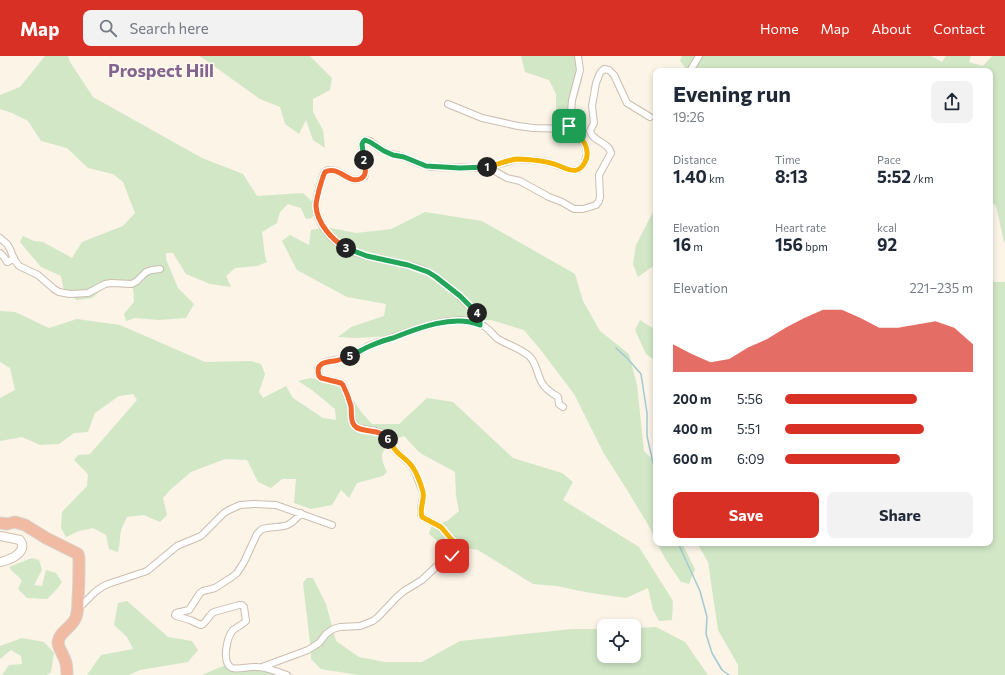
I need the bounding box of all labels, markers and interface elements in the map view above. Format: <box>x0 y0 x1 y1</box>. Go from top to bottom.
search box <box>83 10 363 46</box>
text: Map <box>20 17 59 40</box>
icon: search <box>97 17 119 39</box>
text: Search here <box>129 19 209 37</box>
text: Home <box>760 20 799 37</box>
text: Map <box>821 20 849 37</box>
text: About <box>871 20 911 37</box>
text: Contact <box>933 20 985 37</box>
district label: Prospect Hill <box>108 59 214 81</box>
text: Evening run <box>673 80 791 107</box>
button: share <box>931 81 973 123</box>
pin <box>552 109 586 143</box>
text: 19:26 <box>673 109 705 125</box>
icon: arrive <box>558 115 580 137</box>
pin: 2 <box>354 150 374 170</box>
text: 2 <box>361 153 367 166</box>
text: Distance <box>673 153 717 166</box>
text: Time <box>775 153 800 166</box>
text: Pace <box>877 153 901 166</box>
pin: 1 <box>477 157 497 177</box>
text: 1 <box>485 160 489 173</box>
text: 1.40 <box>673 166 707 187</box>
text: 8:13 <box>775 166 808 187</box>
text: 5:52 <box>877 166 911 187</box>
text: km <box>707 172 724 185</box>
text: /km <box>911 172 934 185</box>
text: Elevation <box>673 221 719 234</box>
text: Heart rate <box>775 221 826 234</box>
text: kcal <box>877 221 897 234</box>
text: 16 <box>673 234 691 255</box>
text: 156 <box>775 234 803 255</box>
text: 92 <box>877 234 897 255</box>
pin: 3 <box>336 238 356 258</box>
text: m <box>691 240 703 253</box>
text: bpm <box>803 240 828 253</box>
text: 3 <box>343 241 349 254</box>
text: Elevation <box>673 280 728 296</box>
text: 221–235 m <box>909 280 973 296</box>
pin: 4 <box>467 303 487 323</box>
text: 4 <box>474 306 480 319</box>
pin: 5 <box>340 346 360 366</box>
text: 5 <box>347 349 353 362</box>
text: 200 m <box>673 391 711 407</box>
text: 5:56 <box>737 391 763 407</box>
text: 400 m <box>673 421 712 437</box>
text: 5:51 <box>737 421 761 437</box>
pin: 6 <box>378 429 398 449</box>
text: 6 <box>385 432 391 445</box>
text: 600 m <box>673 451 712 467</box>
text: 6:09 <box>737 451 764 467</box>
button: Save <box>673 492 819 538</box>
button: Share <box>827 492 973 538</box>
pin <box>435 539 469 573</box>
icon: check <box>441 545 463 567</box>
map controls <box>597 619 641 663</box>
button: locate <box>597 619 641 663</box>

